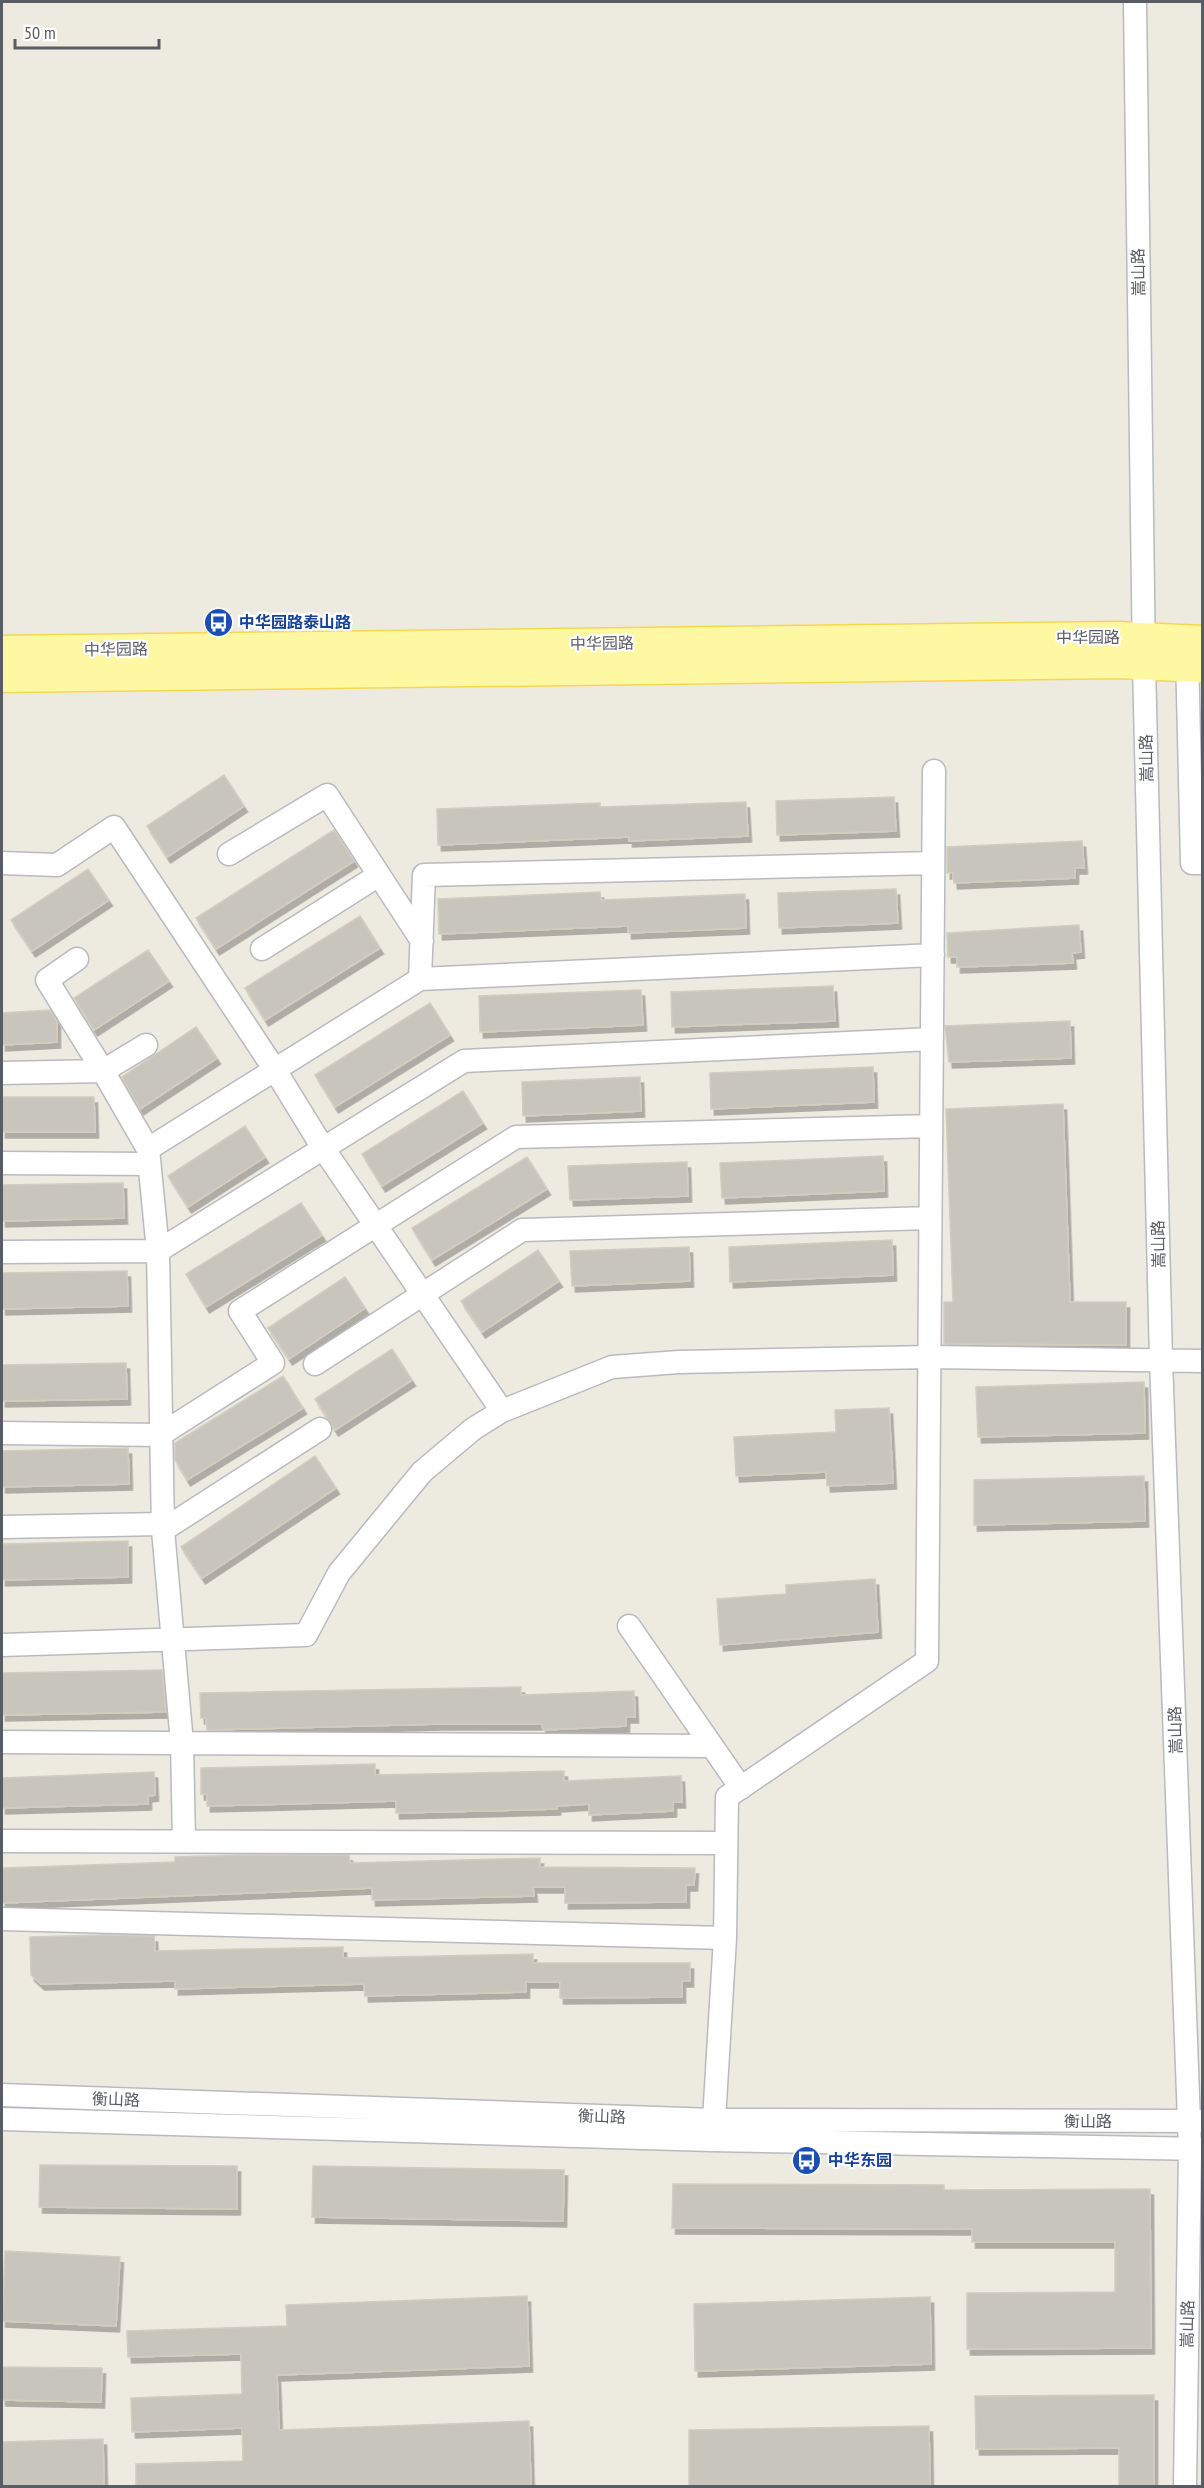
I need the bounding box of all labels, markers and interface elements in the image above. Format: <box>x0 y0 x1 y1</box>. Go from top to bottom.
scale bar <box>15 12 159 50</box>
text: 50 m <box>24 21 56 44</box>
street label: 嵩山路 <box>1128 248 1148 296</box>
bus stop icon: 中华园路泰山路 <box>202 606 234 638</box>
place label: 中华园路泰山路 <box>239 612 351 632</box>
street label: 中华园路 <box>1056 627 1120 647</box>
street label: 中华园路 <box>570 632 634 654</box>
street label: 中华园路 <box>84 638 148 660</box>
street label: 嵩山路 <box>1136 734 1156 782</box>
street label: 嵩山路 <box>1148 1220 1168 1268</box>
street label: 嵩山路 <box>1164 1706 1186 1754</box>
street label: 衡山路 <box>92 2088 140 2110</box>
street label: 衡山路 <box>578 2105 626 2127</box>
street label: 衡山路 <box>1064 2111 1112 2131</box>
bus stop icon: 中华东园 <box>791 2144 823 2176</box>
place label: 中华东园 <box>828 2150 892 2170</box>
street label: 嵩山路 <box>1177 2300 1197 2348</box>

